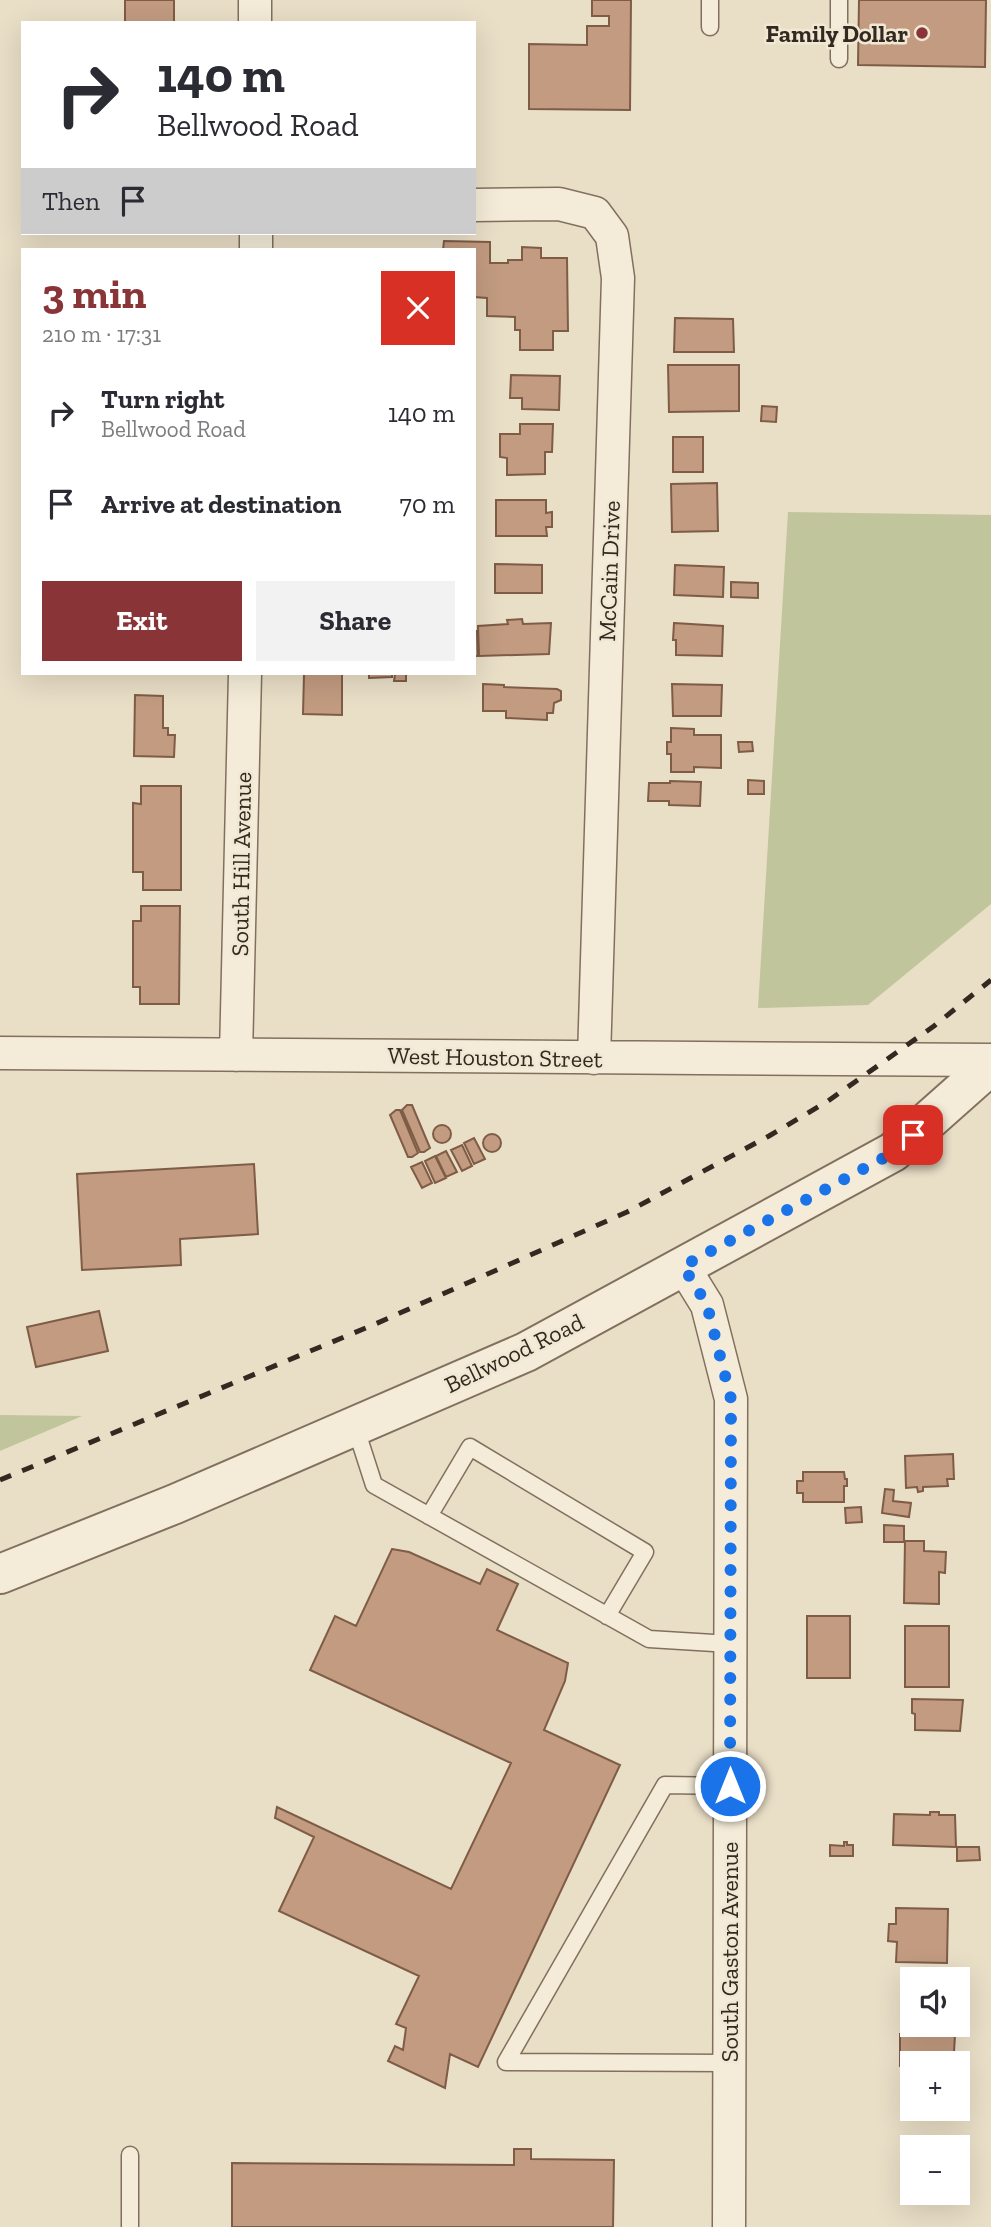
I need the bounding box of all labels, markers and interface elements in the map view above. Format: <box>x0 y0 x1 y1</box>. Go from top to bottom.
place label: Family Dollar <box>765 19 908 48</box>
marker: Family Dollar <box>914 25 930 41</box>
text: 140 m <box>157 46 285 105</box>
icon: right <box>42 49 133 140</box>
text: Bellwood Road <box>157 106 359 144</box>
icon: arrive <box>114 182 152 220</box>
text: Then <box>42 185 100 217</box>
text: 3 min <box>42 268 147 319</box>
button: close <box>381 271 455 345</box>
text: 210 m · 17:31 <box>42 320 161 348</box>
text: Turn right <box>101 383 224 415</box>
icon: right <box>42 394 80 432</box>
text: 140 m <box>388 397 455 429</box>
text: Bellwood Road <box>101 415 246 443</box>
icon: arrive <box>42 485 80 523</box>
text: Arrive at destination <box>101 488 341 520</box>
text: 70 m <box>399 488 455 520</box>
street label: McCain Drive <box>592 500 626 642</box>
button: Exit <box>42 581 242 661</box>
button: Share <box>256 581 455 661</box>
street label: South Hill Avenue <box>225 772 257 956</box>
street label: West Houston Street <box>387 1041 603 1073</box>
pin <box>883 1105 943 1165</box>
icon: arrive <box>894 1116 932 1154</box>
street label: Bellwood Road <box>440 1307 588 1399</box>
position arrow <box>693 1749 767 1823</box>
street label: South Gaston Avenue <box>715 1842 744 2062</box>
map controls <box>900 1967 970 2205</box>
button: sound <box>900 1967 970 2037</box>
button: + <box>900 2051 970 2121</box>
button: − <box>900 2135 970 2205</box>

